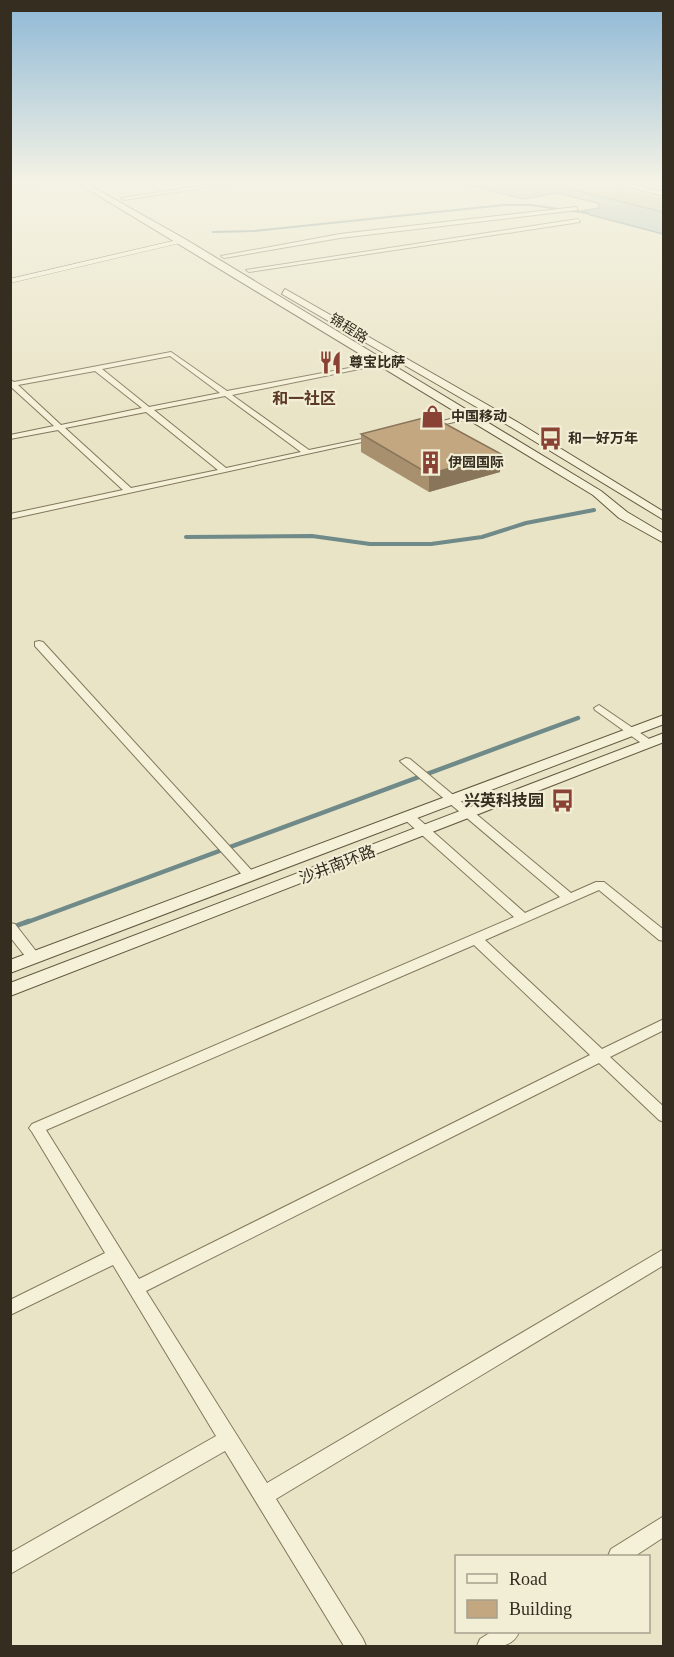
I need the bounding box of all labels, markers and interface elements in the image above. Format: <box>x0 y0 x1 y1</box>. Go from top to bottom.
street label: 锦程路 <box>327 311 371 346</box>
restaurant icon: 尊宝比萨 <box>318 349 344 375</box>
place label: 尊宝比萨 <box>349 354 405 370</box>
district label: 和一社区 <box>272 389 336 407</box>
shop icon: 中国移动 <box>420 403 446 429</box>
place label: 中国移动 <box>451 409 507 424</box>
bus stop icon: 和一好万年 <box>537 425 563 451</box>
place label: 和一好万年 <box>568 430 638 446</box>
building icon: 伊园国际 <box>417 449 443 475</box>
place label: 伊园国际 <box>448 455 504 470</box>
bus stop icon: 兴英科技园 <box>549 787 575 813</box>
place label: 兴英科技园 <box>464 792 544 809</box>
street label: 沙井南环路 <box>297 842 378 887</box>
legend <box>455 1555 650 1633</box>
text: Road <box>509 1569 547 1589</box>
text: Building <box>509 1599 572 1619</box>

